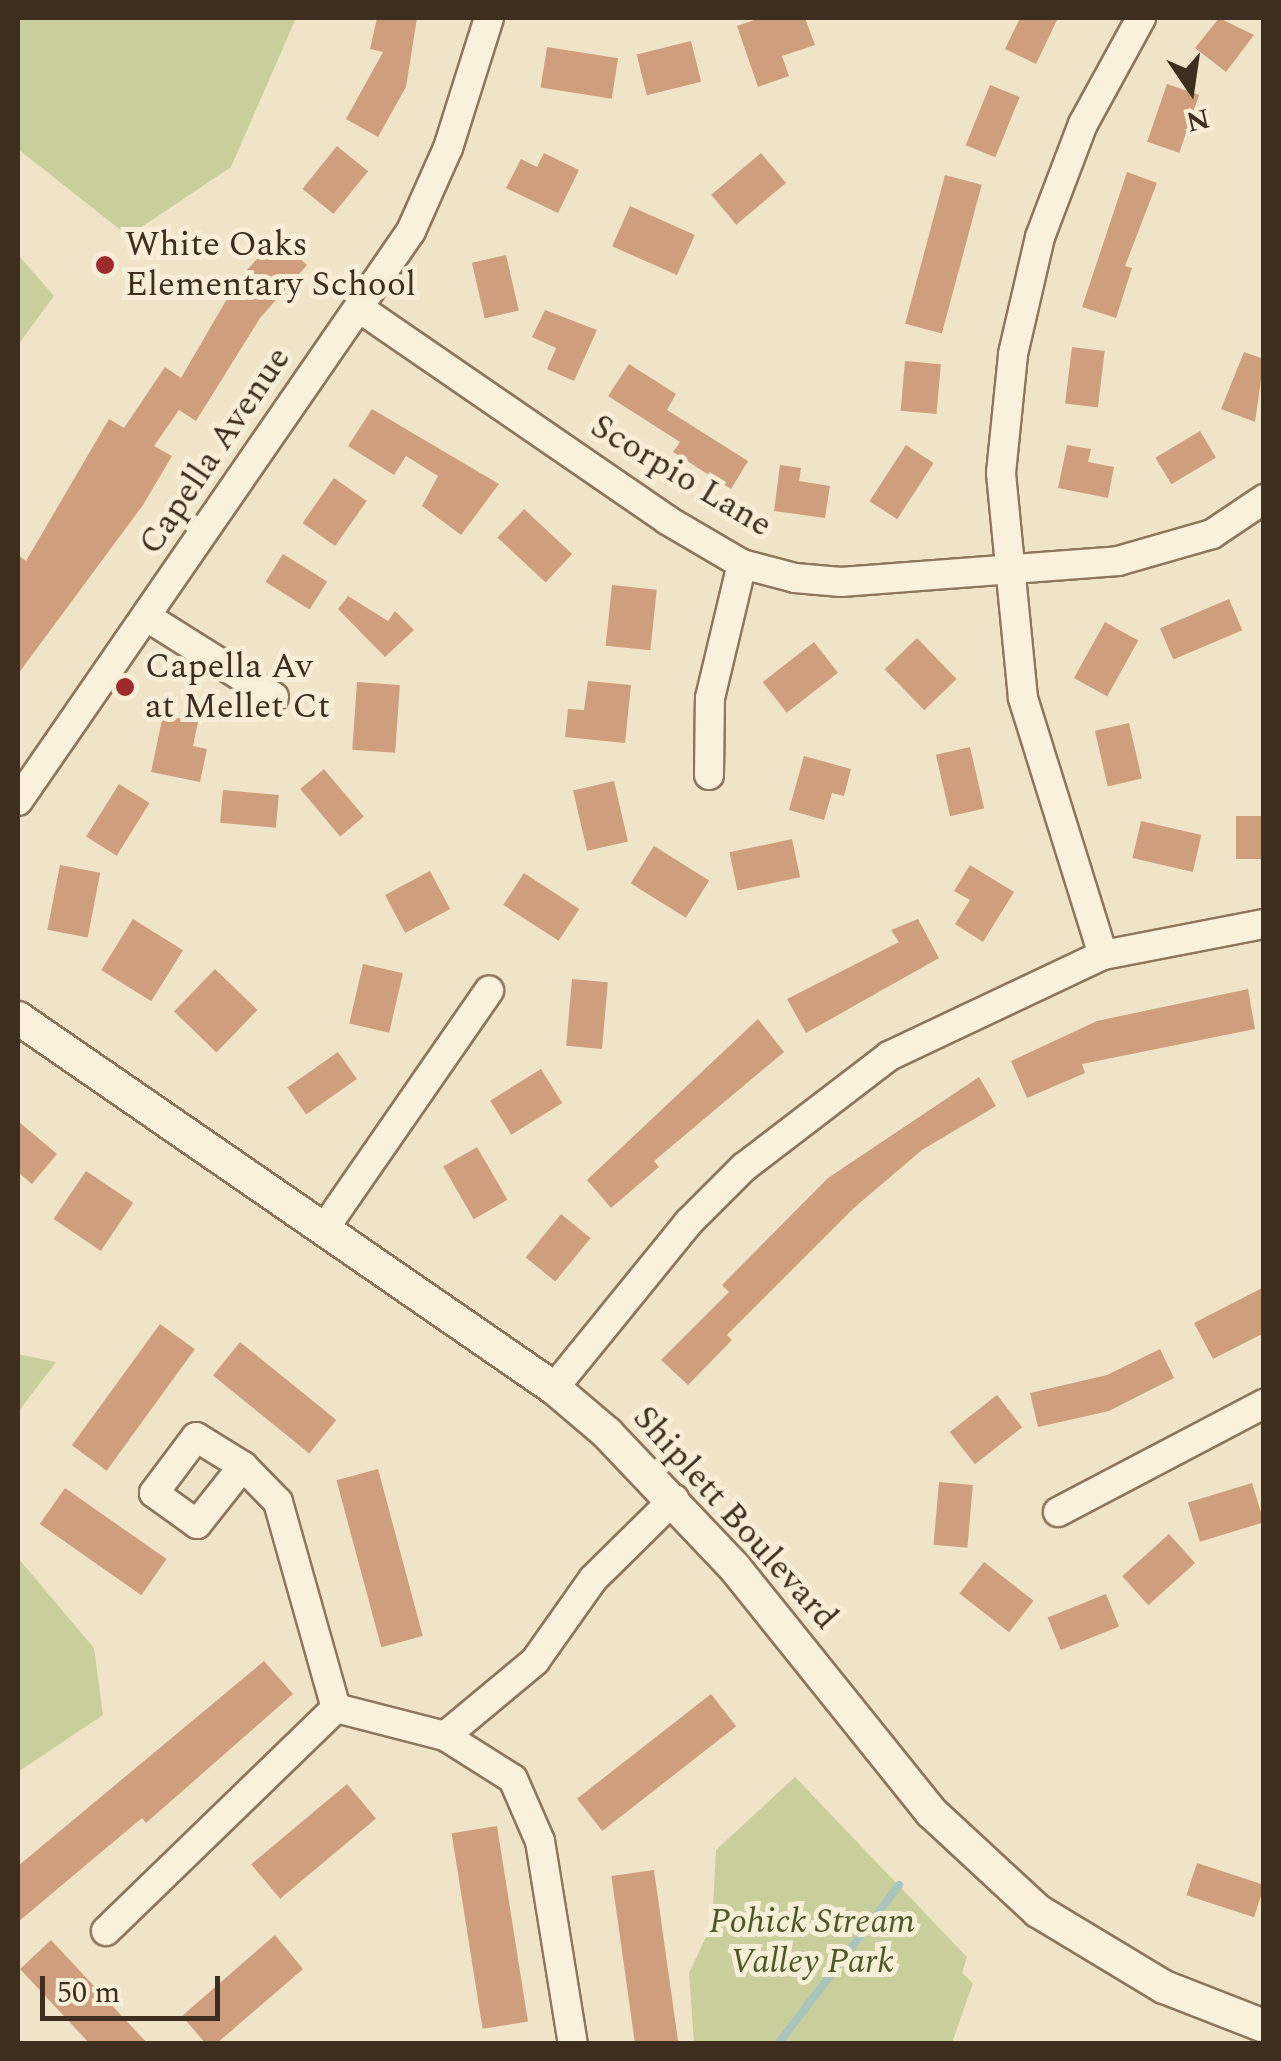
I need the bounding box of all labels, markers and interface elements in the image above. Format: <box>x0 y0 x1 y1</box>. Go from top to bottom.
north arrow <box>1141 40 1241 140</box>
text: N <box>1182 96 1214 143</box>
place label: White Oaks Elementary School <box>125 224 416 306</box>
marker: White Oaks Elementary School <box>94 254 116 276</box>
street label: Capella Avenue <box>130 339 300 563</box>
street label: Scorpio Lane <box>583 406 779 546</box>
place label: Capella Av at Mellet Ct <box>145 646 330 728</box>
marker: Capella Av at Mellet Ct <box>114 676 136 698</box>
street label: Shiplett Boulevard <box>623 1397 847 1639</box>
park label: Pohick Stream Valley Park <box>709 1901 915 1983</box>
scale bar <box>45 1956 225 2018</box>
text: 50 m <box>57 1970 120 2016</box>

